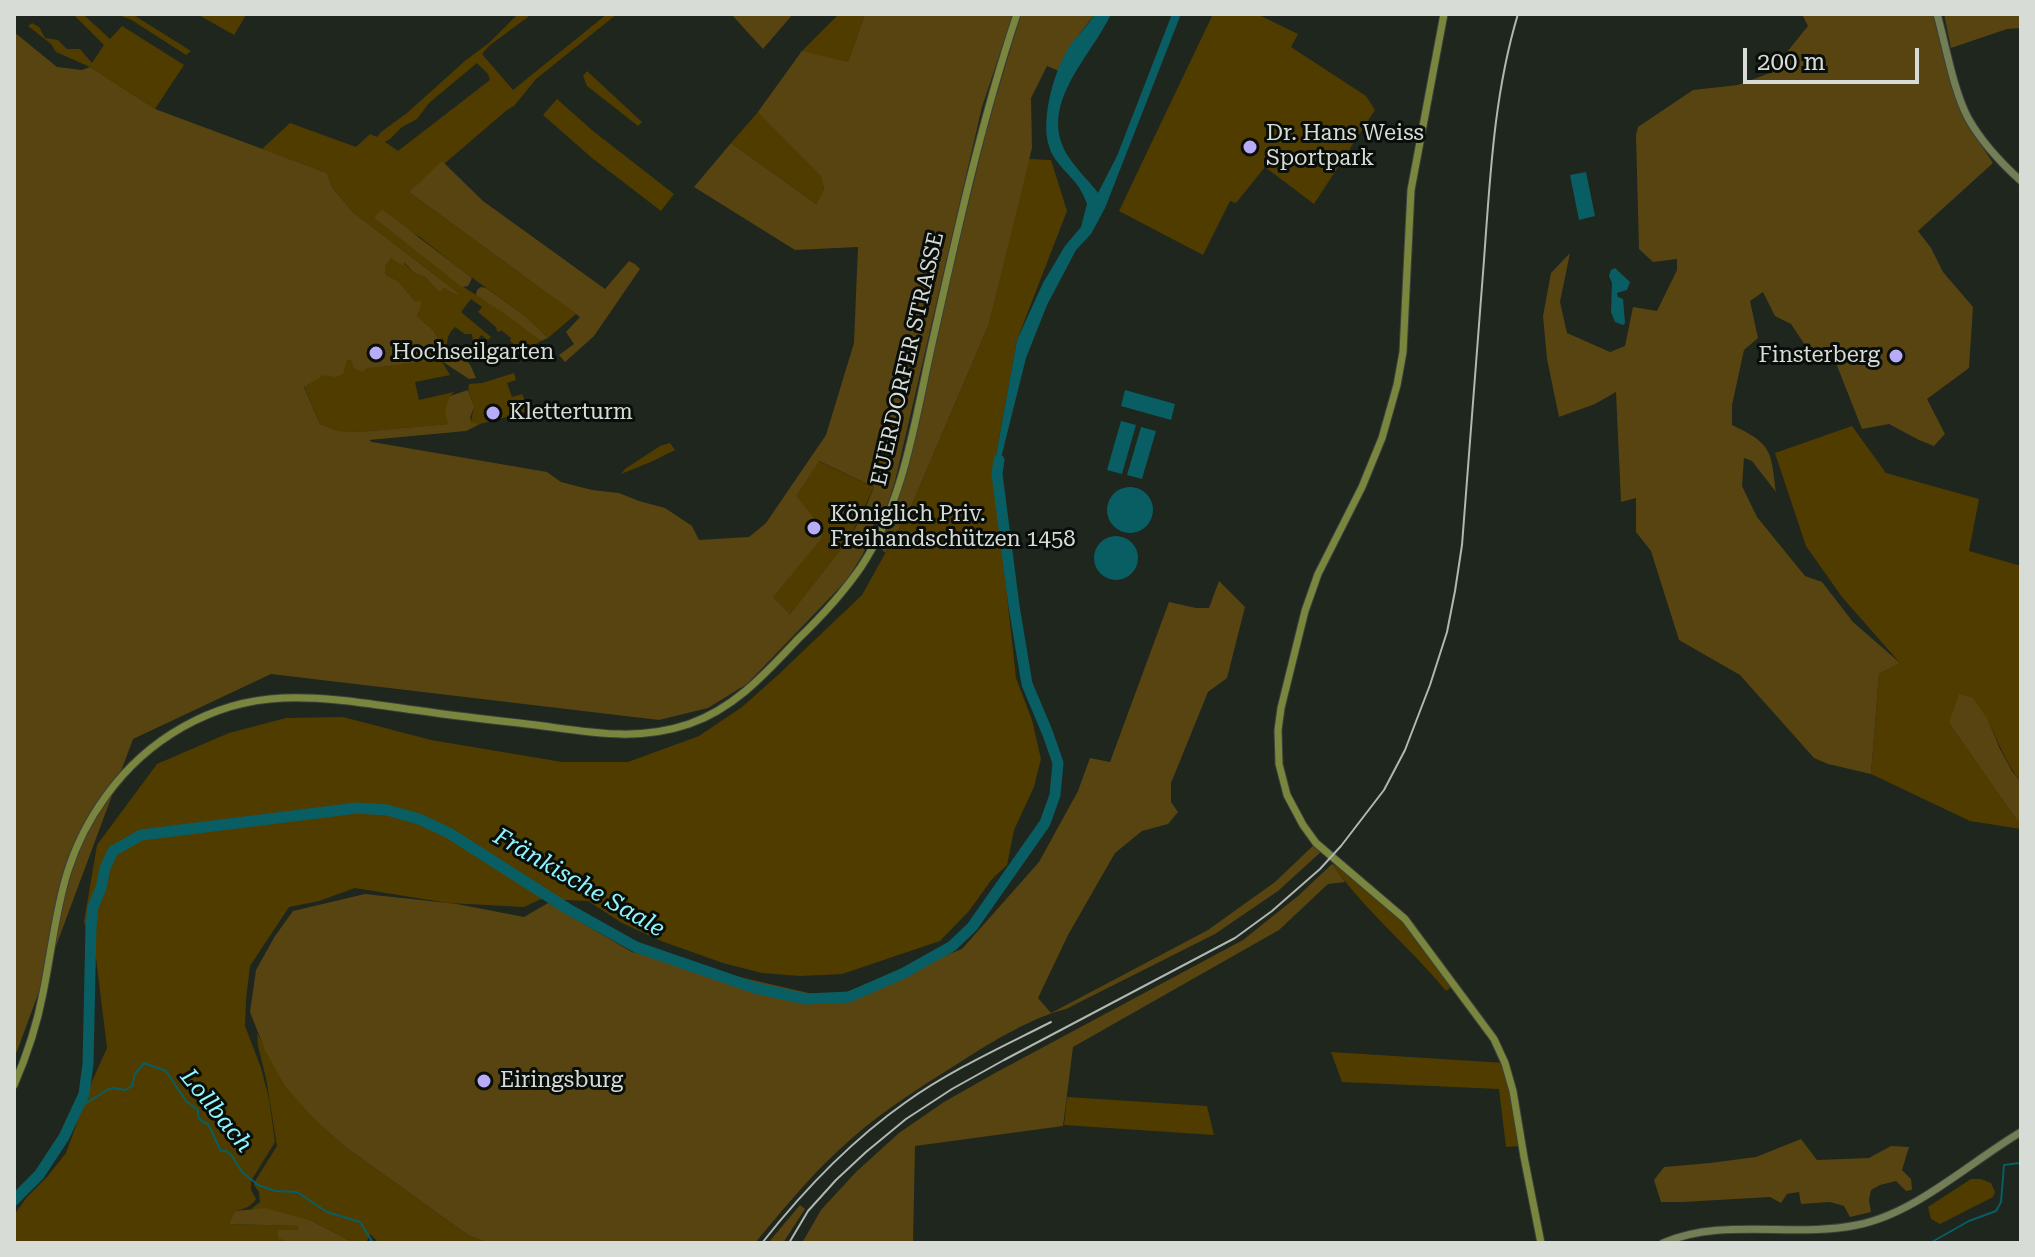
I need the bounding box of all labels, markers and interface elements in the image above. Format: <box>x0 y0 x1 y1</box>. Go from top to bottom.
scale bar <box>1747 32 1923 82</box>
text: 200 m <box>1757 48 1825 76</box>
place label: Dr. Hans Weiss Sportpark <box>1266 121 1424 172</box>
marker: Dr. Hans Weiss Sportpark <box>1241 138 1259 156</box>
street label: EUERDORFER STRASSE <box>866 229 950 489</box>
place label: Hochseilgarten <box>392 340 554 366</box>
place label: Finsterberg <box>1759 343 1880 369</box>
marker: Hochseilgarten <box>367 344 385 362</box>
marker: Finsterberg <box>1887 347 1905 365</box>
place label: Kletterturm <box>509 400 633 426</box>
marker: Kletterturm <box>484 404 502 422</box>
place label: Königlich Priv. Freihandschützen 1458 <box>830 502 1076 554</box>
marker: Königlich Priv. Freihandschützen 1458 <box>805 519 823 537</box>
water label: Fränkische Saale <box>488 822 670 944</box>
water label: Lollbach <box>174 1064 258 1158</box>
place label: Eiringsburg <box>500 1068 623 1094</box>
marker: Eiringsburg <box>475 1072 493 1090</box>

